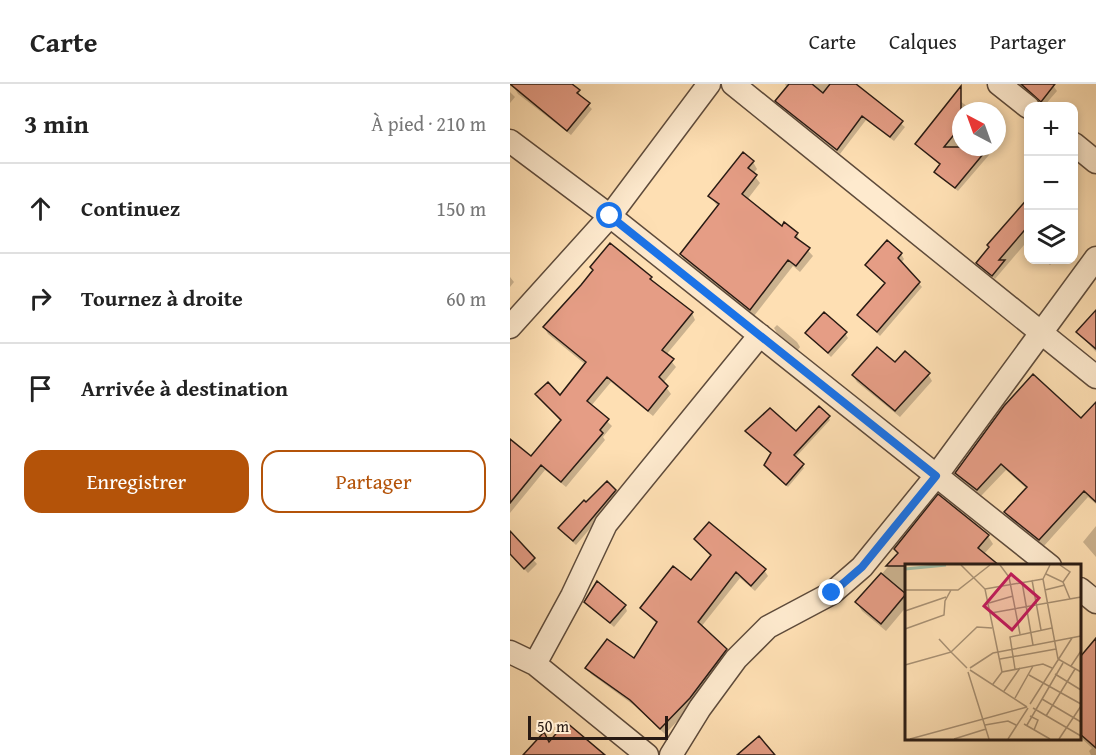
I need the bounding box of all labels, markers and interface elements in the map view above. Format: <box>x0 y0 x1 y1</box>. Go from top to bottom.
text: Carte <box>30 21 97 62</box>
text: Carte <box>809 26 856 57</box>
text: Calques <box>889 26 957 57</box>
text: Partager <box>990 26 1066 57</box>
north arrow <box>952 102 1006 156</box>
map controls <box>1024 102 1078 264</box>
button: + <box>1024 102 1078 156</box>
text: 3 min <box>24 104 89 143</box>
text: À pied · 210 m <box>371 109 486 138</box>
button: − <box>1024 156 1078 210</box>
icon: ahead <box>24 192 57 225</box>
text: Continuez <box>81 192 180 224</box>
text: 150 m <box>436 194 486 223</box>
route start <box>596 202 622 228</box>
button: layers <box>1024 210 1078 264</box>
icon: right <box>24 282 57 315</box>
text: Tournez à droite <box>81 282 243 314</box>
text: 60 m <box>446 284 486 313</box>
icon: arrive <box>24 372 57 405</box>
text: Arrivée à destination <box>81 372 288 404</box>
button: Enregistrer <box>24 450 249 513</box>
button: Partager <box>261 450 486 513</box>
inset map <box>905 564 1081 740</box>
route end <box>818 579 844 605</box>
scale bar <box>528 713 668 740</box>
text: 50 m <box>537 714 569 738</box>

